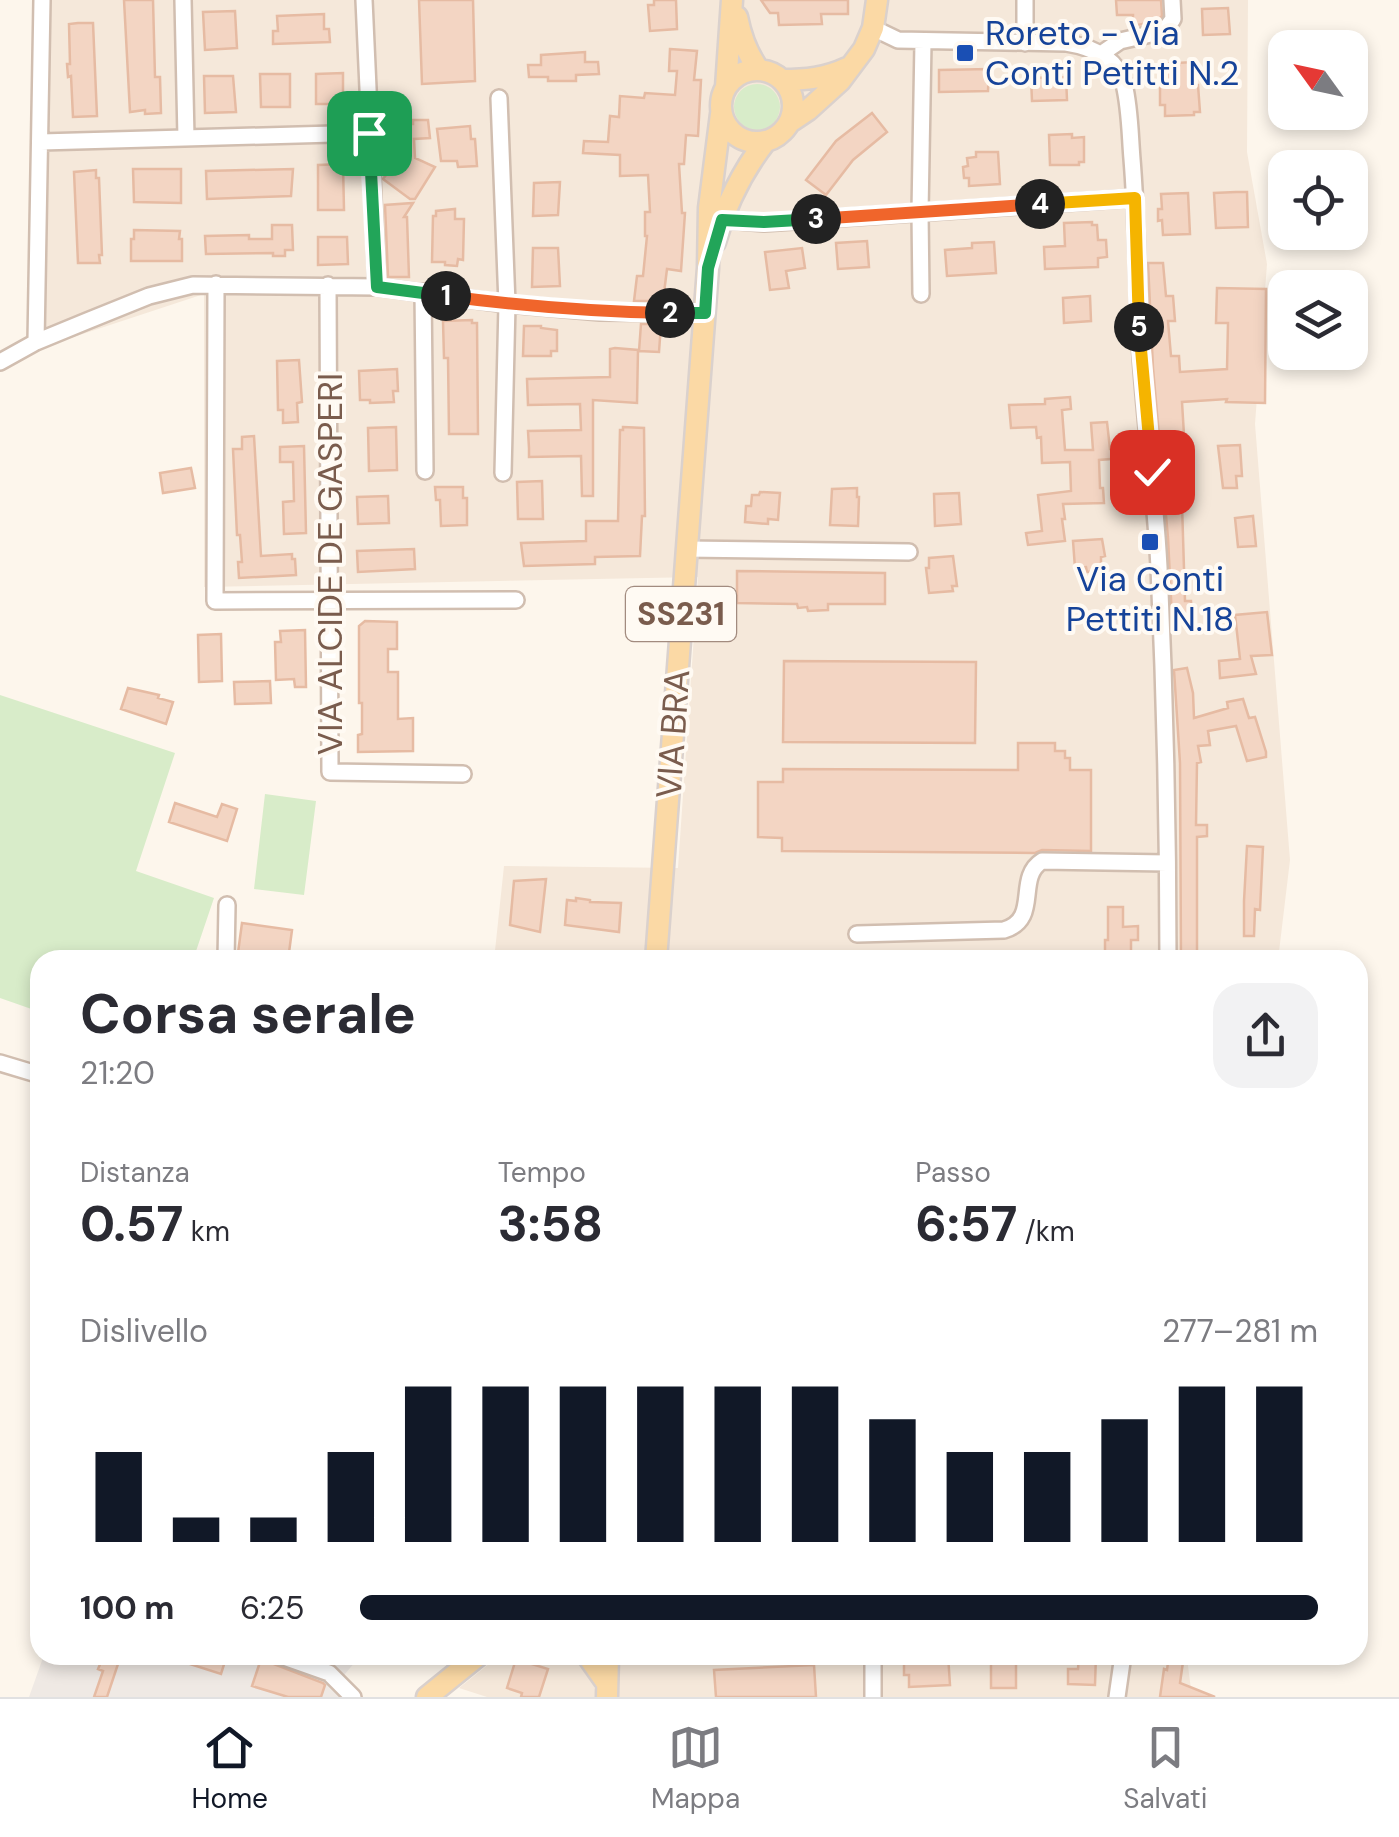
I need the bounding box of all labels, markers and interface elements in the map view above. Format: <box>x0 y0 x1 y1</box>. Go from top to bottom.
place label: Roreto - Via Conti Petitti N.2 <box>985 10 1240 96</box>
north arrow <box>1268 30 1368 130</box>
map controls <box>1268 30 1368 370</box>
marker: Roreto - Via Conti Petitti N.2 <box>954 42 976 64</box>
pin <box>327 91 412 176</box>
icon: arrive <box>342 106 397 161</box>
button: locate <box>1268 150 1368 250</box>
pin: 4 <box>1015 179 1065 229</box>
text: 4 <box>1031 185 1049 222</box>
pin: 3 <box>791 194 841 244</box>
text: 3 <box>808 200 824 237</box>
button: layers <box>1268 270 1368 370</box>
pin: 1 <box>421 271 471 321</box>
text: 1 <box>441 277 451 314</box>
pin: 2 <box>645 288 695 338</box>
text: 2 <box>662 294 678 331</box>
pin: 5 <box>1114 302 1164 352</box>
text: 5 <box>1130 308 1148 345</box>
street label: VIA ALCIDE DE GASPERI <box>307 373 353 755</box>
pin <box>1110 430 1195 515</box>
icon: check <box>1125 445 1180 500</box>
marker: Via Conti Pettiti N.18 <box>1139 531 1161 553</box>
place label: Via Conti Pettiti N.18 <box>1066 556 1234 642</box>
road number: SS231 <box>626 587 736 641</box>
street label: VIA BRA <box>646 668 700 800</box>
text: Corsa serale <box>80 978 416 1050</box>
button: share <box>1213 983 1318 1088</box>
text: 21:20 <box>80 1052 155 1094</box>
text: Distanza <box>80 1154 190 1191</box>
text: Tempo <box>498 1154 586 1191</box>
text: Passo <box>915 1154 991 1191</box>
text: 0.57 <box>80 1191 183 1257</box>
text: 3:58 <box>498 1191 603 1257</box>
text: 6:57 <box>915 1191 1017 1257</box>
text: km <box>183 1213 230 1250</box>
text: /km <box>1017 1213 1075 1250</box>
text: Dislivello <box>80 1310 208 1352</box>
text: 277–281 m <box>1162 1310 1318 1352</box>
text: 100 m <box>80 1587 174 1629</box>
text: 6:25 <box>240 1587 305 1629</box>
tab: Home <box>192 1720 268 1817</box>
tab: Mappa <box>651 1720 740 1817</box>
tab: Salvati <box>1123 1720 1207 1817</box>

